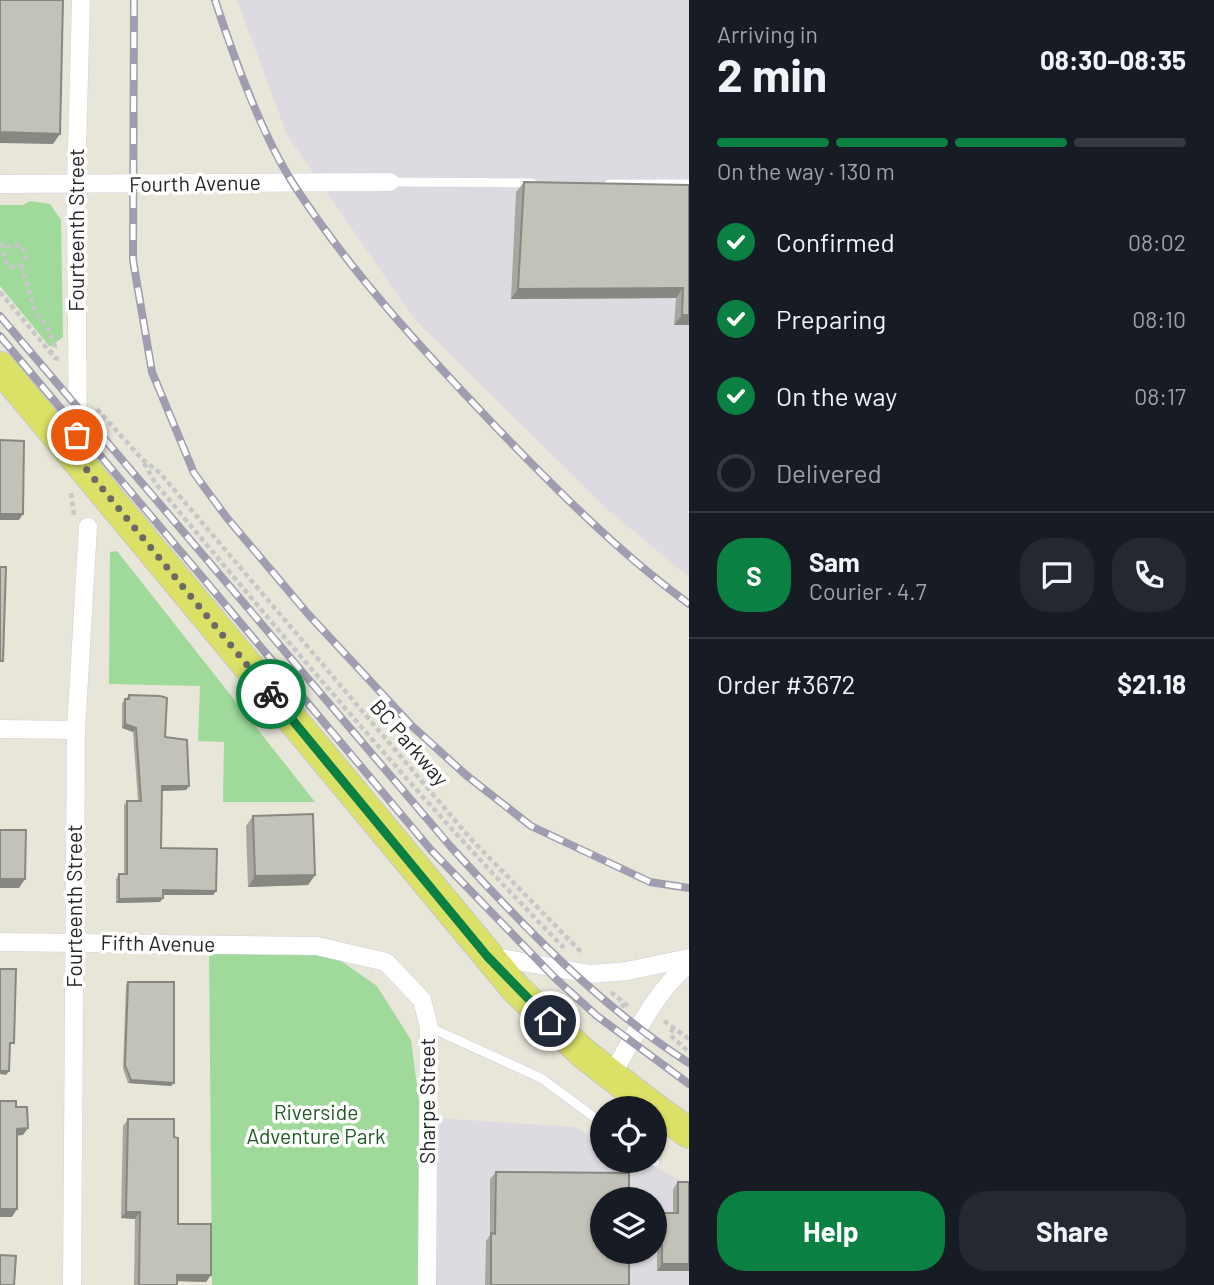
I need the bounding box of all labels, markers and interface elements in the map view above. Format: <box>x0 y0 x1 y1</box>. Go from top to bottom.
text: Arriving in <box>717 20 818 48</box>
text: 08:30–08:35 <box>1040 44 1186 75</box>
text: 2 min <box>717 46 827 101</box>
street label: Fourteenth Street <box>63 148 88 312</box>
text: On the way · 130 m <box>717 157 895 185</box>
street label: Fourth Avenue <box>129 169 261 196</box>
icon: check <box>717 223 755 261</box>
text: Confirmed <box>776 226 895 257</box>
text: 08:02 <box>1128 228 1186 256</box>
icon: check <box>717 300 755 338</box>
text: Preparing <box>776 303 886 334</box>
text: 08:10 <box>1132 305 1186 333</box>
icon: check <box>717 377 755 415</box>
text: On the way <box>776 380 897 411</box>
text: 08:17 <box>1134 382 1186 410</box>
pin <box>47 405 107 465</box>
icon: bag <box>58 416 96 454</box>
text: Delivered <box>776 457 882 488</box>
button: chat <box>1020 538 1094 612</box>
button: phone <box>1112 538 1186 612</box>
text: Sam <box>809 546 860 577</box>
text: S <box>746 560 762 591</box>
text: Courier · 4.7 <box>809 577 927 605</box>
courier <box>236 659 306 729</box>
text: Order #3672 <box>717 668 855 699</box>
text: $21.18 <box>1117 668 1186 699</box>
icon: bike <box>252 675 290 713</box>
street label: BC Parkway <box>366 694 455 791</box>
street label: Fourteenth Street <box>61 824 86 988</box>
street label: Fifth Avenue <box>100 929 216 956</box>
pin <box>520 991 580 1051</box>
icon: home <box>531 1002 569 1040</box>
street label: Sharpe Street <box>414 1038 439 1164</box>
map controls <box>590 1096 667 1264</box>
button: locate <box>590 1096 667 1173</box>
park label: Riverside Adventure Park <box>246 1099 386 1148</box>
button: layers <box>590 1187 667 1264</box>
button: Help <box>717 1191 945 1271</box>
button: Share <box>959 1191 1186 1271</box>

